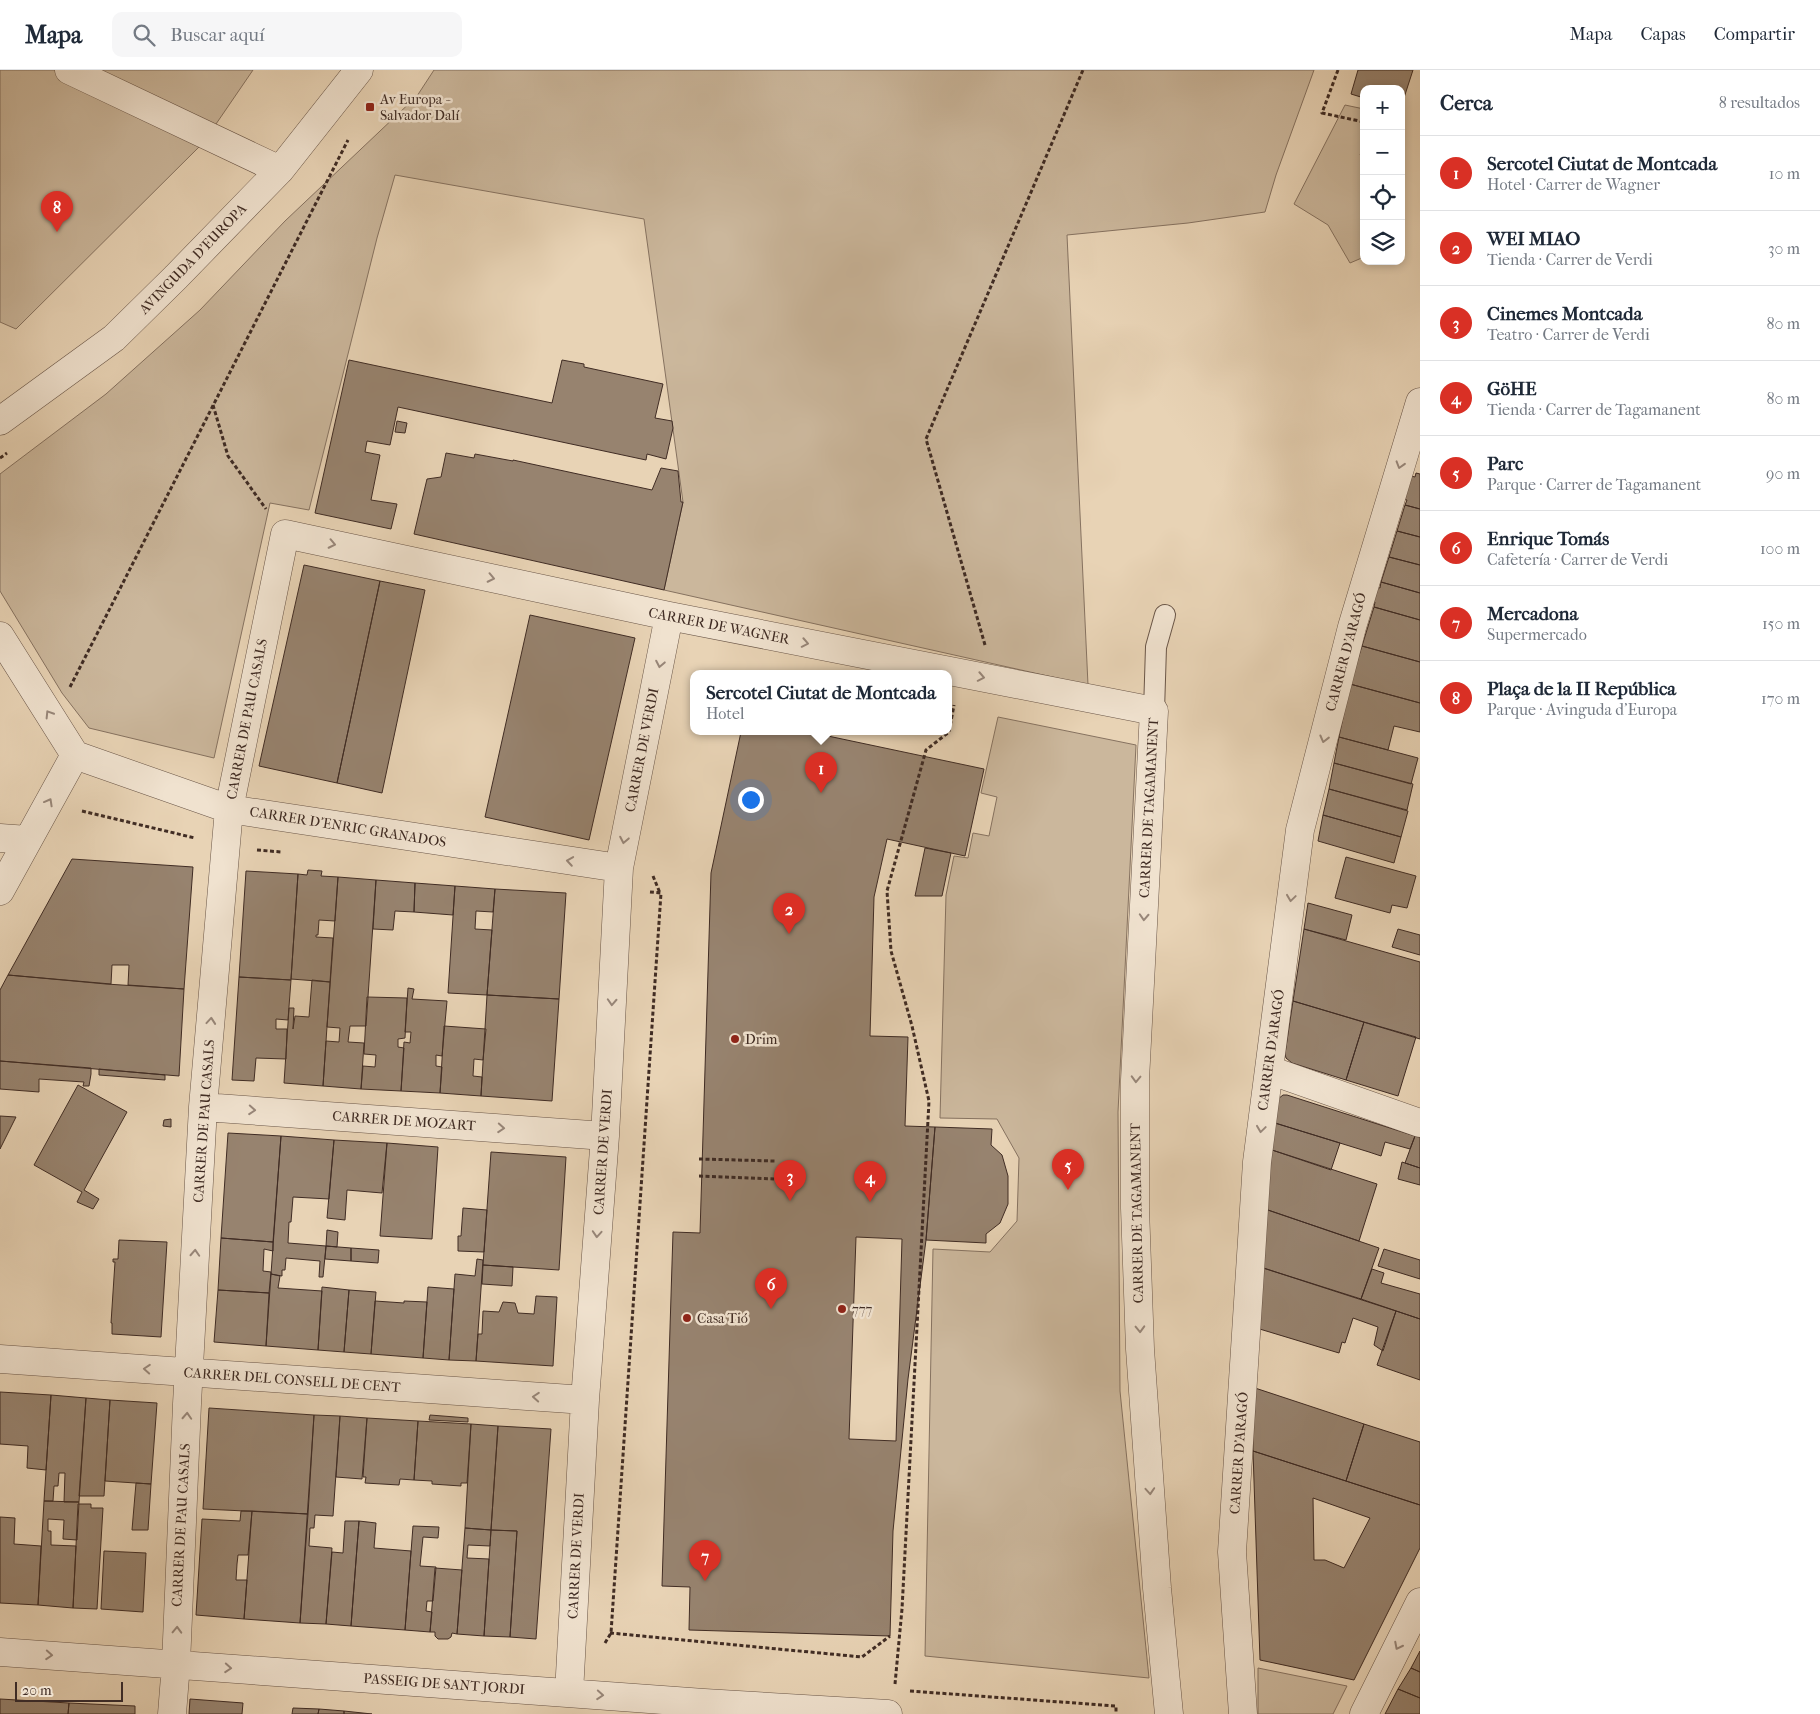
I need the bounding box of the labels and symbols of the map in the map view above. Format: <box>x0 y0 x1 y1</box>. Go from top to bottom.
place label: Av Europa - Salvador Dalí <box>379 91 460 124</box>
marker: Av Europa - Salvador Dalí <box>364 101 376 113</box>
pin: 8 <box>41 191 73 232</box>
street label: AVINGUDA D'EUROPA <box>135 199 251 319</box>
one-way arrow <box>1396 460 1406 469</box>
one-way arrow <box>328 538 337 549</box>
one-way arrow <box>487 572 496 583</box>
street label: CARRER D'ARAGÓ <box>1321 590 1370 713</box>
street label: CARRER DE WAGNER <box>647 604 792 648</box>
street label: CARRER DE PAU CASALS <box>223 637 271 801</box>
one-way arrow <box>800 637 809 647</box>
one-way arrow <box>655 659 665 668</box>
one-way arrow <box>977 671 986 682</box>
street label: CARRER DE VERDI <box>622 686 662 814</box>
one-way arrow <box>46 710 55 719</box>
street label: CARRER DE TAGAMANENT <box>1136 717 1162 899</box>
one-way arrow <box>1319 735 1329 743</box>
pin: 1 <box>805 752 837 793</box>
your location <box>738 787 764 813</box>
one-way arrow <box>43 799 53 808</box>
street label: CARRER D'ENRIC GRANADOS <box>248 803 448 851</box>
one-way arrow <box>619 836 630 845</box>
one-way arrow <box>566 857 575 867</box>
pin: 2 <box>773 893 805 934</box>
one-way arrow <box>1287 894 1297 903</box>
one-way arrow <box>1138 913 1149 921</box>
street label: CARRER D'ARAGÓ <box>1253 988 1288 1112</box>
one-way arrow <box>606 998 617 1006</box>
one-way arrow <box>205 1017 216 1025</box>
place label: Drim <box>745 1031 778 1048</box>
marker: Drim <box>729 1033 741 1045</box>
street label: CARRER DE PAU CASALS <box>190 1039 218 1203</box>
one-way arrow <box>1130 1075 1141 1083</box>
street label: CARRER DE VERDI <box>590 1088 616 1216</box>
one-way arrow <box>248 1105 256 1116</box>
street label: CARRER DE MOZART <box>332 1107 477 1135</box>
street label: CARRER DE TAGAMANENT <box>1127 1122 1147 1303</box>
one-way arrow <box>498 1123 506 1134</box>
one-way arrow <box>1256 1125 1267 1133</box>
pin: 5 <box>1052 1149 1084 1190</box>
pin: 3 <box>774 1160 806 1201</box>
pin: 4 <box>854 1161 886 1202</box>
one-way arrow <box>592 1230 603 1238</box>
one-way arrow <box>190 1249 201 1257</box>
pin: 6 <box>755 1268 787 1309</box>
place label: 777 <box>852 1301 873 1318</box>
marker: 777 <box>836 1303 848 1315</box>
place label: Casa Tió <box>697 1310 748 1327</box>
marker: Casa Tió <box>681 1312 693 1324</box>
one-way arrow <box>1134 1325 1145 1333</box>
one-way arrow <box>143 1364 151 1375</box>
street label: CARRER DEL CONSELL DE CENT <box>183 1364 402 1396</box>
one-way arrow <box>532 1391 540 1402</box>
street label: CARRER D'ARAGÓ <box>1225 1391 1252 1515</box>
one-way arrow <box>181 1411 192 1419</box>
street label: CARRER DE PAU CASALS <box>168 1443 194 1607</box>
one-way arrow <box>1145 1487 1156 1495</box>
street label: CARRER DE VERDI <box>564 1492 588 1620</box>
pin: 7 <box>689 1540 721 1581</box>
one-way arrow <box>171 1626 182 1634</box>
one-way arrow <box>1394 1641 1404 1650</box>
one-way arrow <box>45 1649 53 1660</box>
one-way arrow <box>224 1663 232 1674</box>
street label: PASSEIG DE SANT JORDI <box>363 1670 526 1698</box>
scale bar <box>15 1679 122 1702</box>
one-way arrow <box>596 1689 604 1700</box>

